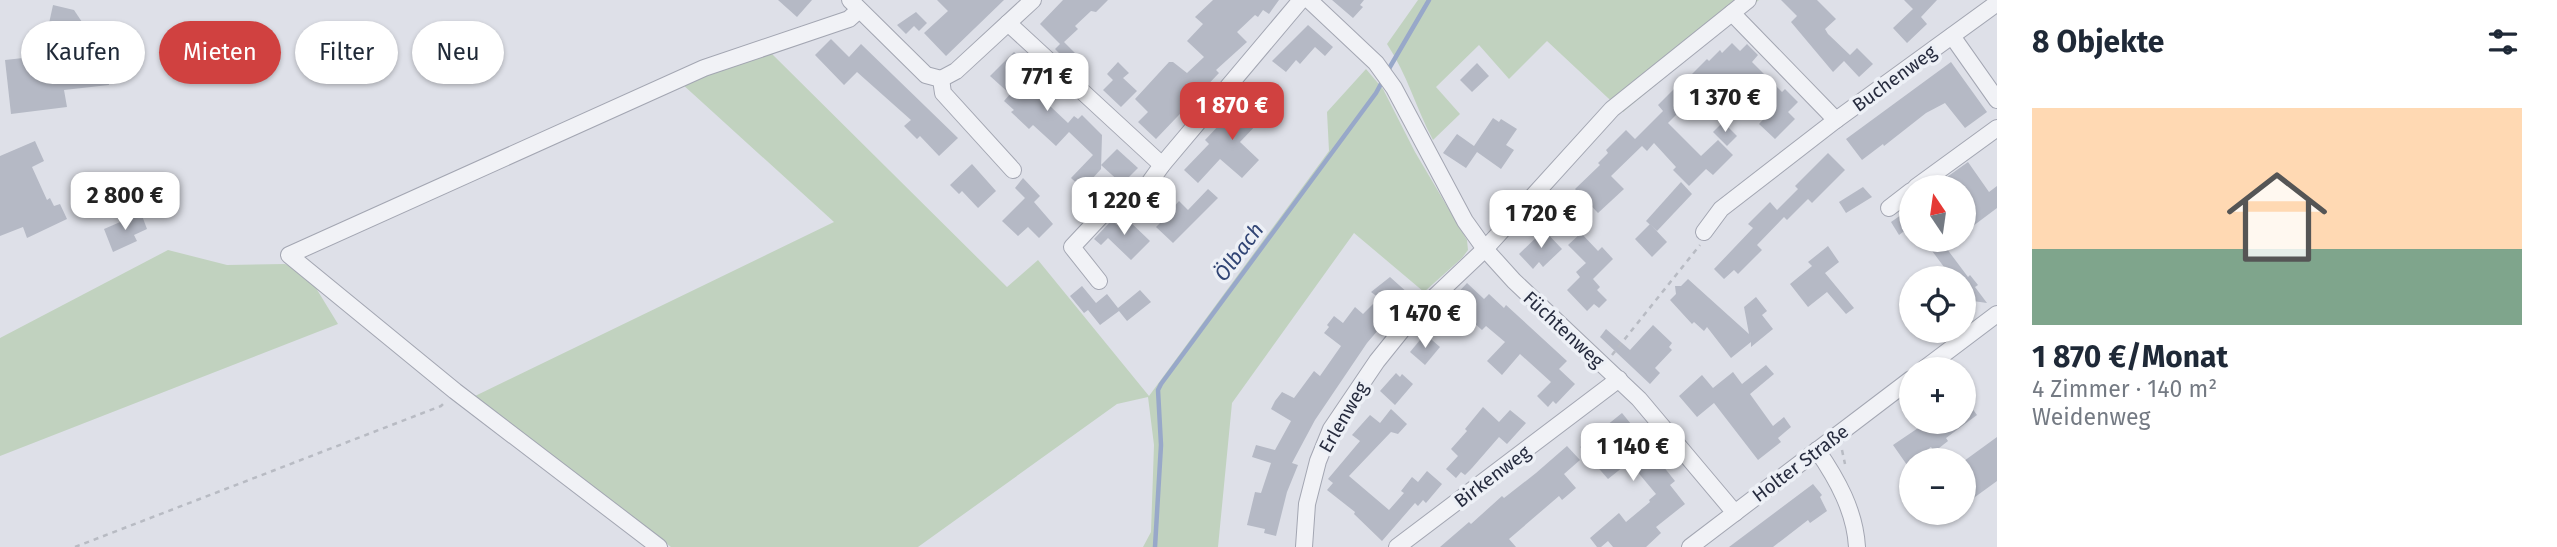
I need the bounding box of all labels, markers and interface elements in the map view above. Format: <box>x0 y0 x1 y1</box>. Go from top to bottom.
chip: Kaufen <box>21 21 145 84</box>
chip: Mieten <box>159 21 281 84</box>
chip: Filter <box>295 21 398 84</box>
chip: Neu <box>412 21 504 84</box>
icon: filters <box>2484 23 2522 61</box>
text: 8 Objekte <box>2032 24 2164 60</box>
street label: Buchenweg <box>1848 40 1941 117</box>
pin: 771 € <box>998 54 1096 113</box>
text: 771 € <box>1022 62 1072 90</box>
pin: 1 370 € <box>1660 74 1790 134</box>
pin: 1 870 € <box>1167 82 1297 142</box>
text: 1 370 € <box>1690 83 1760 111</box>
text: 1 870 € <box>1196 91 1268 119</box>
icon: home <box>2214 154 2340 280</box>
pin: 2 800 € <box>60 173 190 232</box>
north arrow <box>1899 175 1976 252</box>
map controls <box>1899 175 1976 525</box>
pin: 1 220 € <box>1059 177 1189 237</box>
text: 2 800 € <box>87 181 163 209</box>
text: 1 220 € <box>1088 186 1160 214</box>
pin: 1 720 € <box>1476 190 1606 250</box>
text: 1 720 € <box>1505 199 1577 227</box>
water label: Ölbach <box>1209 218 1269 286</box>
button: locate <box>1899 266 1976 343</box>
street label: Füchtenweg <box>1519 286 1609 373</box>
pin: 1 470 € <box>1360 290 1490 350</box>
text: 1 470 € <box>1389 299 1461 327</box>
text: 1 870 €/Monat <box>2032 339 2228 375</box>
button: + <box>1899 357 1976 434</box>
text: 4 Zimmer · 140 m² <box>2032 375 2217 403</box>
street label: Erlenweg <box>1314 378 1373 457</box>
text: Weidenweg <box>2032 403 2151 431</box>
street label: Holter Straße <box>1748 420 1853 507</box>
pin: 1 140 € <box>1568 424 1698 483</box>
text: 1 140 € <box>1597 432 1669 460</box>
street label: Birkenweg <box>1450 440 1535 512</box>
button: − <box>1899 448 1976 525</box>

